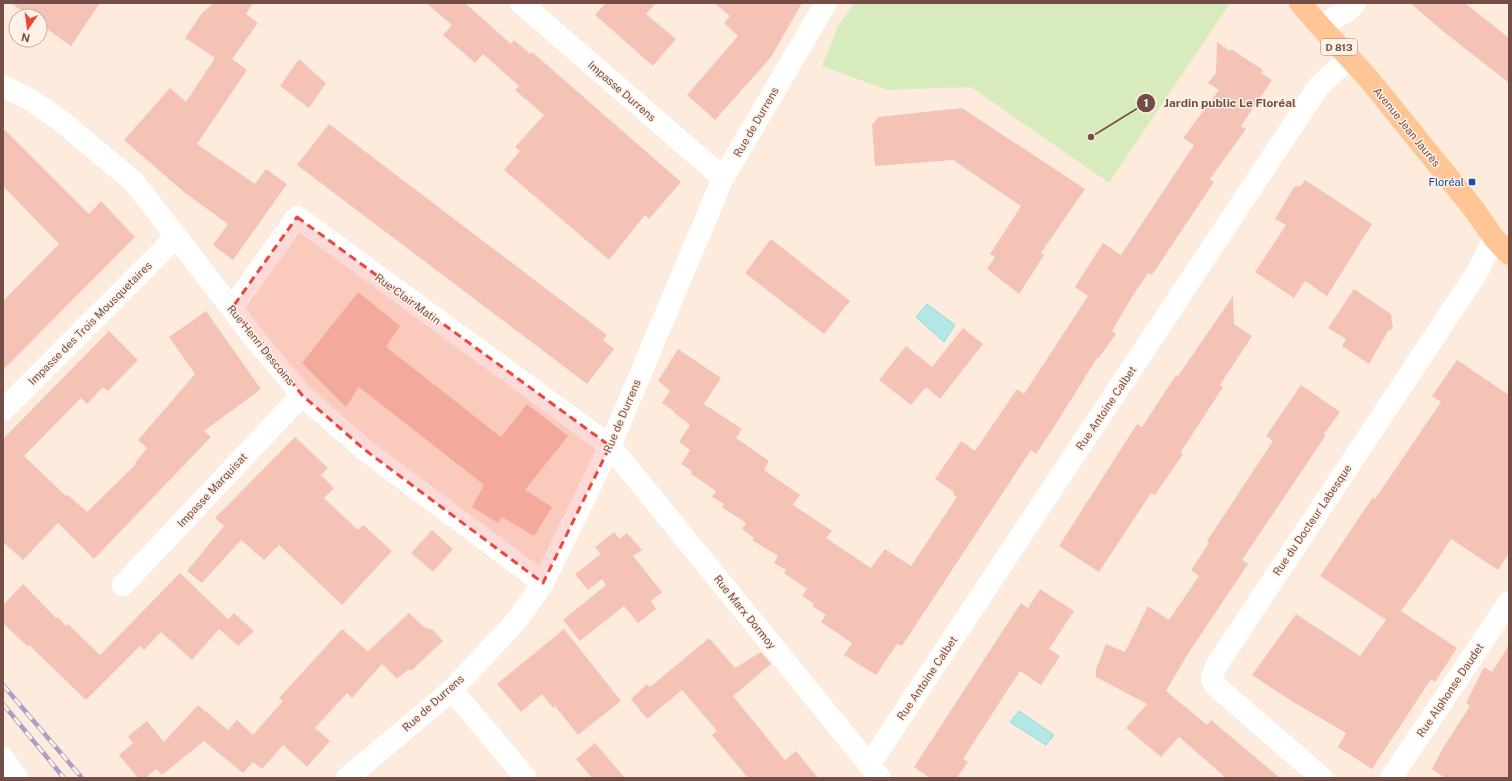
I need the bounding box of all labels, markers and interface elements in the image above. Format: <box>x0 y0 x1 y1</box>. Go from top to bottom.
north arrow <box>8 8 48 48</box>
text: N <box>20 31 31 45</box>
road number: D 813 <box>1321 39 1357 55</box>
street label: Impasse Durrens <box>586 58 659 124</box>
street label: Rue de Durrens <box>731 85 781 159</box>
street label: Avenue Jean Jaurès <box>1371 85 1443 169</box>
callout: Jardin public Le Floréal <box>1136 91 1304 115</box>
text: 1 <box>1143 96 1149 110</box>
text: Jardin public Le Floréal <box>1164 96 1296 110</box>
place label: Floréal <box>1428 176 1464 188</box>
marker: Floréal <box>1467 177 1477 187</box>
street label: Impasse des Trois Mousquetaires <box>26 259 154 387</box>
street label: Rue Clair Matin <box>373 271 443 327</box>
street label: Rue Henri Descoins <box>225 303 297 388</box>
street label: Rue Antoine Calbet <box>1073 364 1139 452</box>
street label: Rue de Durrens <box>601 377 643 454</box>
street label: Impasse Marquisat <box>175 451 249 529</box>
street label: Rue du Docteur Labesque <box>1270 462 1354 578</box>
street label: Rue Marx Dormoy <box>712 573 778 651</box>
street label: Rue Antoine Calbet <box>894 634 960 722</box>
street label: Rue Alphonse Daudet <box>1414 641 1486 739</box>
street label: Rue de Durrens <box>400 672 467 734</box>

